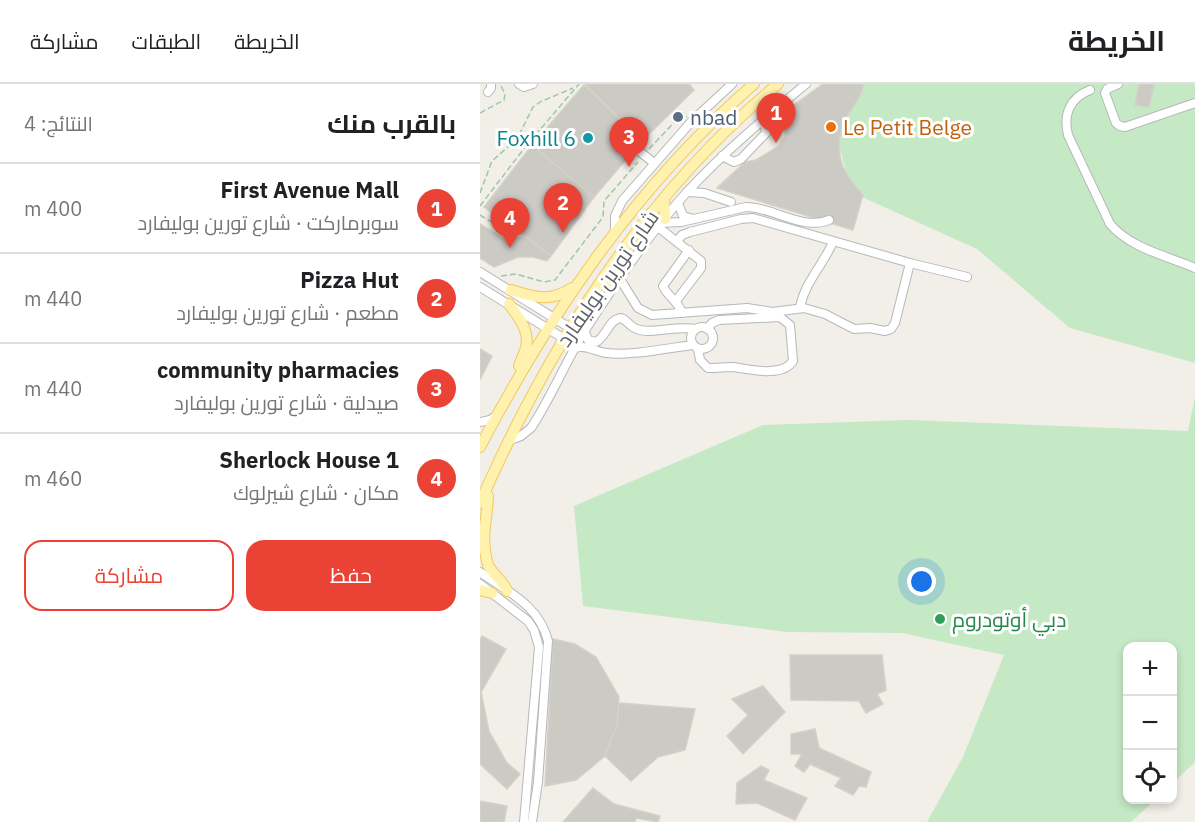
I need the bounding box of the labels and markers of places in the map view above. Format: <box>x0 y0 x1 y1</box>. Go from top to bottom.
pin: 1 <box>756 94 796 143</box>
place label: nbad <box>690 103 738 131</box>
marker: nbad <box>671 110 685 124</box>
place label: Le Petit Belge <box>843 113 972 141</box>
pin: 3 <box>610 118 648 167</box>
marker: Le Petit Belge <box>824 120 838 134</box>
place label: Foxhill 6 <box>497 124 576 152</box>
marker: Foxhill 6 <box>581 131 595 145</box>
pin: 2 <box>544 184 583 233</box>
pin: 4 <box>490 198 530 248</box>
place label: دبي أوتودروم <box>952 605 1066 636</box>
marker: دبي أوتودروم <box>933 612 947 626</box>

